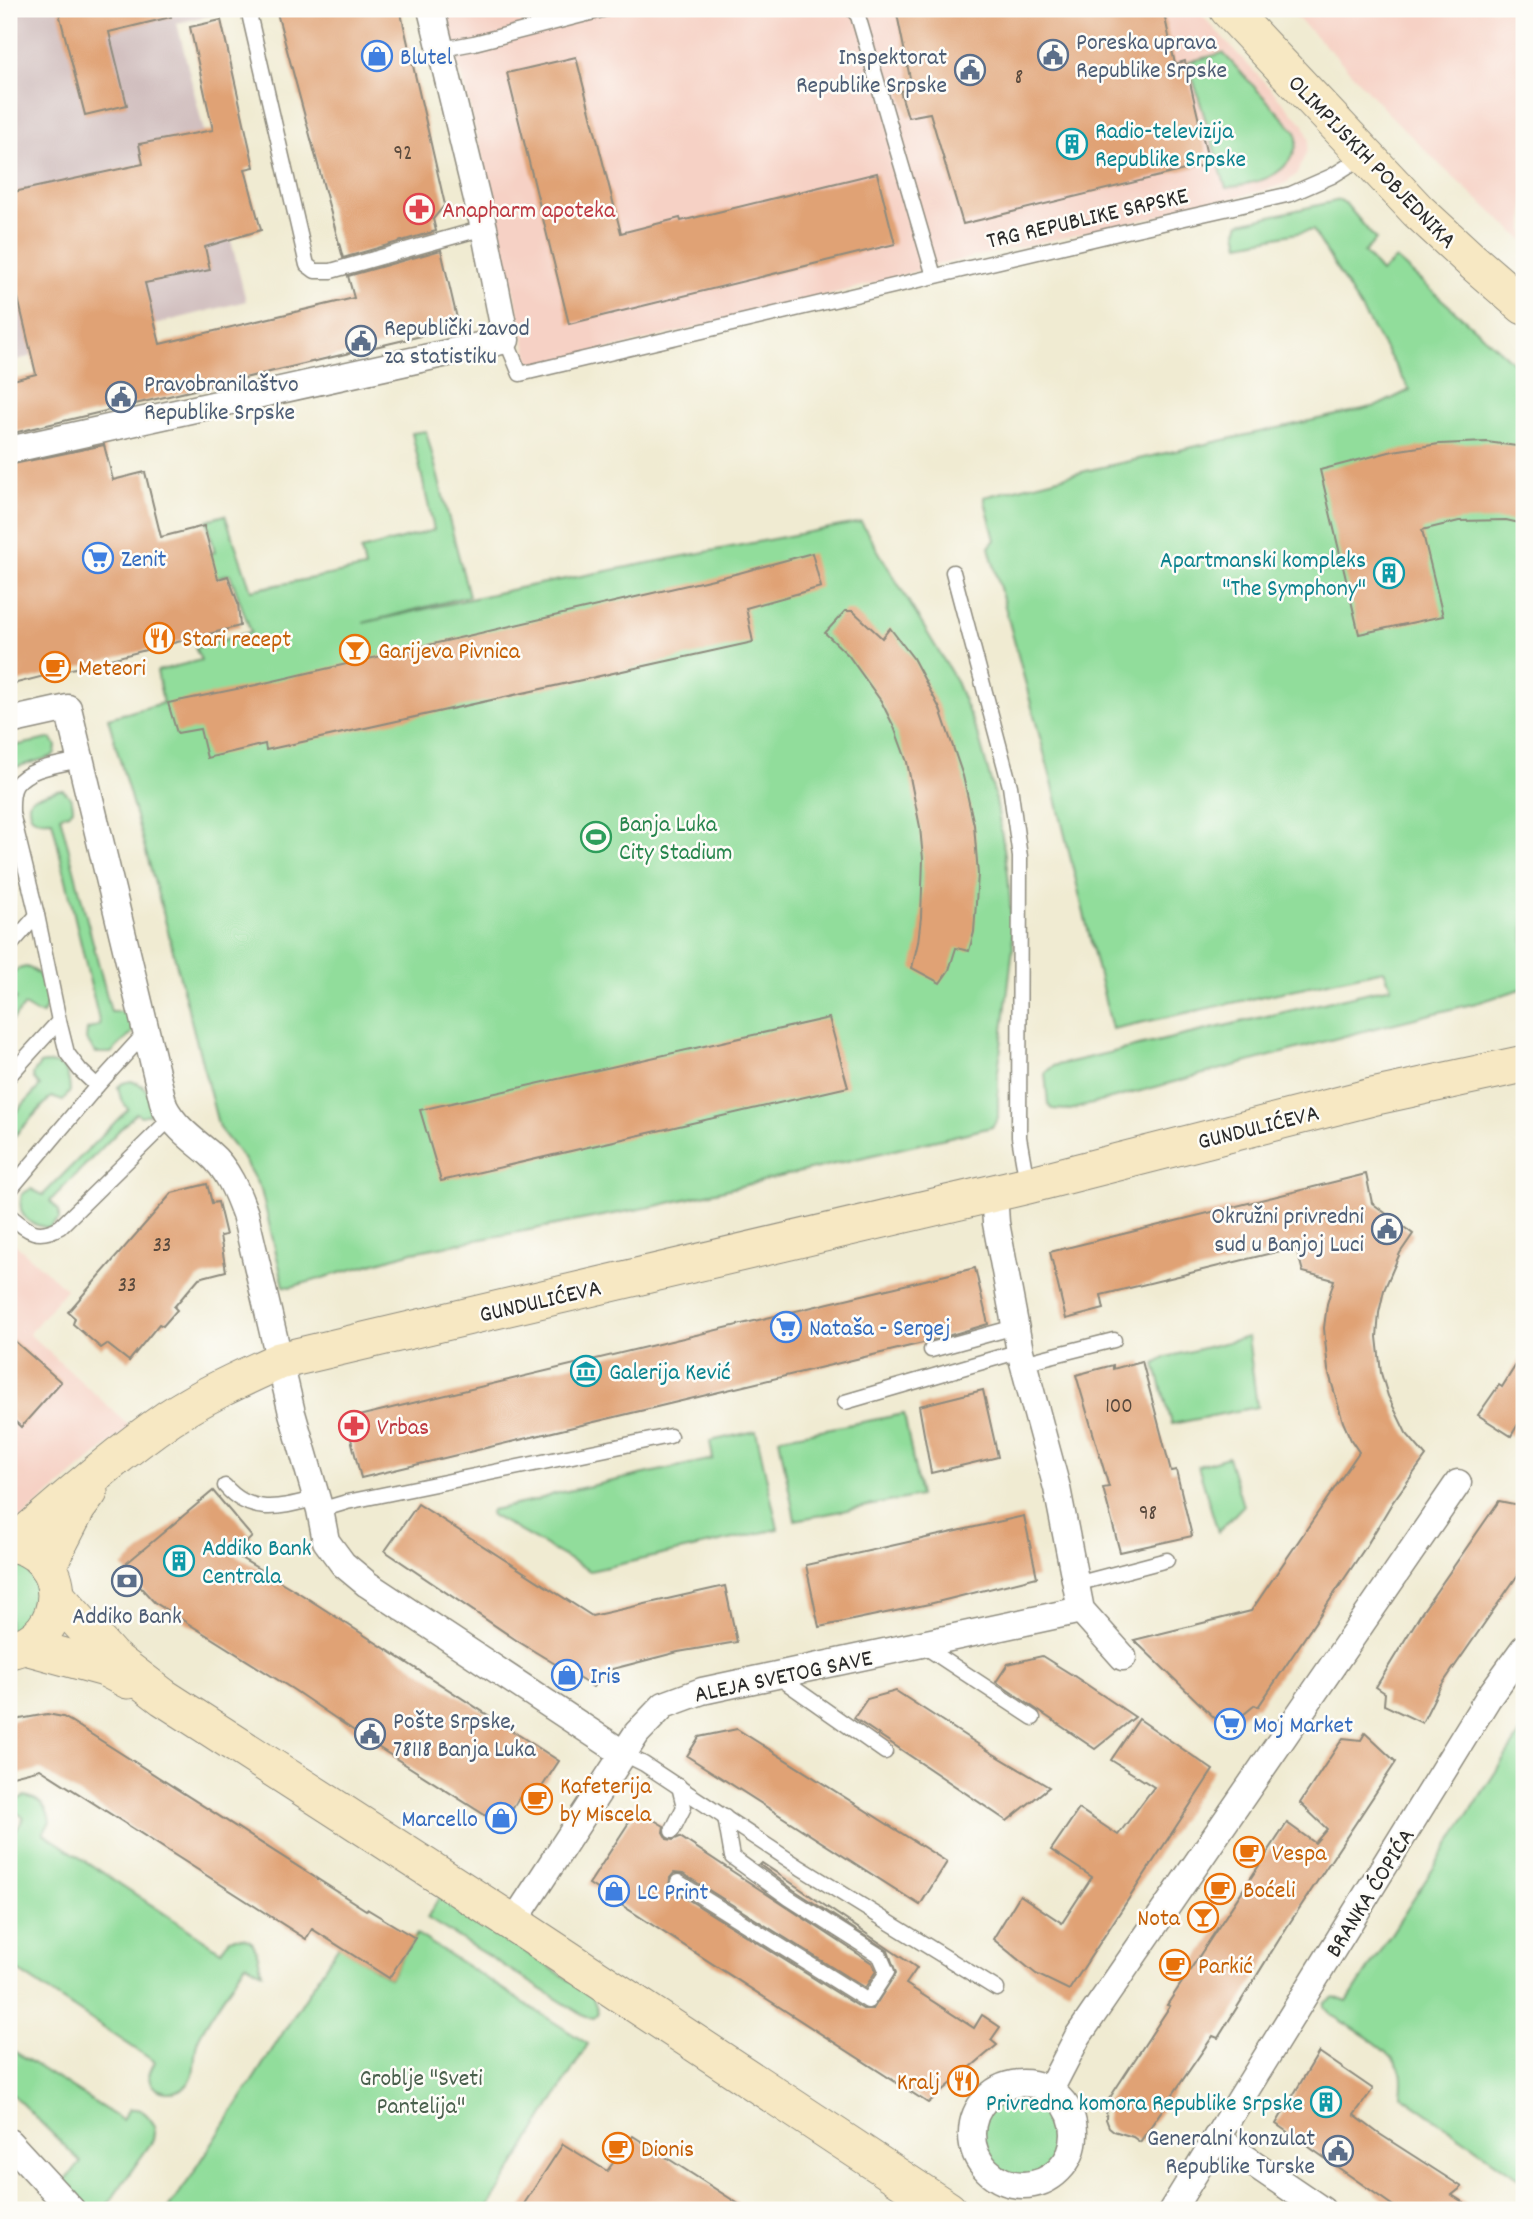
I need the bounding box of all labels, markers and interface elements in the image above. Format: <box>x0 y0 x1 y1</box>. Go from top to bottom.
place label: Poreska uprava Republike Srpske <box>1076 27 1227 89</box>
public building icon: Poreska uprava Republike Srpske <box>1036 38 1070 72</box>
shop icon: Blutel <box>360 39 394 73</box>
place label: Blutel <box>400 42 453 76</box>
place label: Inspektorat Republike Srpske <box>796 42 947 104</box>
public building icon: Inspektorat Republike Srpske <box>953 53 987 87</box>
house number: 8 <box>1015 64 1023 94</box>
street label: OLIMPIJSKIH POBJEDNIKA <box>1279 68 1463 258</box>
place label: Radio-televizija Republike Srpske <box>1095 116 1246 178</box>
building icon: Radio-televizija Republike Srpske <box>1055 127 1089 161</box>
house number: 92 <box>394 140 412 170</box>
street label: TRG REPUBLIKE SRPSKE <box>984 180 1192 260</box>
pharmacy icon: Anapharm apoteka <box>402 192 436 226</box>
place label: Anapharm apoteka <box>442 195 616 229</box>
place label: Republički zavod za statistiku <box>384 313 530 375</box>
public building icon: Republički zavod za statistiku <box>344 324 378 358</box>
place label: Pravobranilaštvo Republike Srpske <box>144 369 299 431</box>
public building icon: Pravobranilaštvo Republike Srpske <box>104 380 138 414</box>
supermarket icon: Zenit <box>81 541 115 575</box>
place label: Zenit <box>121 544 167 578</box>
place label: Apartmanski kompleks "The Symphony" <box>1160 545 1366 607</box>
building icon: Apartmanski kompleks "The Symphony" <box>1372 556 1406 590</box>
restaurant icon: Stari recept <box>142 621 176 655</box>
place label: Stari recept <box>182 624 291 658</box>
bar icon: Garijeva Pivnica <box>338 633 372 667</box>
place label: Garijeva Pivnica <box>378 636 521 670</box>
cafe icon: Meteori <box>38 650 72 684</box>
place label: Meteori <box>78 653 146 687</box>
place label: Banja Luka City Stadium <box>619 809 733 871</box>
sports icon: Banja Luka City Stadium <box>579 820 613 854</box>
street label: GUNDULIĆEVA <box>1194 1097 1323 1160</box>
place label: Okružni privredni sud u Banjoj Luci <box>1211 1201 1364 1263</box>
public building icon: Okružni privredni sud u Banjoj Luci <box>1370 1212 1404 1246</box>
house number: 33 <box>153 1232 171 1262</box>
house number: 33 <box>118 1272 136 1302</box>
street label: GUNDULIĆEVA <box>476 1272 605 1333</box>
supermarket icon: Nataša - Sergej <box>769 1310 803 1344</box>
place label: Nataša - Sergej <box>809 1313 950 1347</box>
museum icon: Galerija Kević <box>569 1354 603 1388</box>
place label: Galerija Kević <box>609 1357 731 1391</box>
house number: 100 <box>1105 1393 1133 1423</box>
pharmacy icon: Vrbas <box>337 1409 371 1443</box>
place label: Vrbas <box>377 1412 429 1446</box>
house number: 98 <box>1139 1500 1157 1530</box>
place label: Addiko Bank Centrala <box>202 1533 312 1595</box>
building icon: Addiko Bank Centrala <box>162 1544 196 1578</box>
bank icon: Addiko Bank <box>110 1564 144 1598</box>
place label: Addiko Bank <box>72 1601 182 1635</box>
street label: ALEJA SVETOG SAVE <box>691 1642 876 1713</box>
shop icon: Iris <box>550 1658 584 1692</box>
place label: Iris <box>590 1661 621 1695</box>
place label: Pošte Srpske, 78118 Banja Luka <box>393 1706 536 1768</box>
supermarket icon: Moj Market <box>1213 1707 1247 1741</box>
place label: Moj Market <box>1253 1710 1353 1744</box>
public building icon: Pošte Srpske, 78118 Banja Luka <box>353 1717 387 1751</box>
place label: Kafeterija by Miscela <box>560 1771 652 1833</box>
cafe icon: Kafeterija by Miscela <box>520 1782 554 1816</box>
shop icon: Marcello <box>484 1801 518 1835</box>
place label: Marcello <box>401 1804 478 1838</box>
street label: BRANKA ĆOPIĆA <box>1318 1822 1425 1965</box>
cafe icon: Vespa <box>1232 1835 1266 1869</box>
place label: Vespa <box>1272 1838 1327 1872</box>
cafe icon: Boćeli <box>1203 1872 1237 1906</box>
shop icon: LC Print <box>597 1874 631 1908</box>
place label: Boćeli <box>1243 1875 1295 1909</box>
place label: LC Print <box>637 1877 708 1911</box>
bar icon: Nota <box>1186 1900 1220 1934</box>
place label: Nota <box>1137 1903 1181 1937</box>
cafe icon: Parkić <box>1158 1948 1192 1982</box>
place label: Parkić <box>1198 1951 1253 1985</box>
park label: Groblje "Sveti Pantelija" <box>359 2063 483 2125</box>
restaurant icon: Kralj <box>946 2064 980 2098</box>
place label: Kralj <box>897 2067 940 2101</box>
building icon: Privredna komora Republike Srpske <box>1309 2085 1343 2119</box>
place label: Privredna komora Republike Srpske <box>986 2088 1303 2122</box>
place label: Generalni konzulat Republike Turske <box>1147 2123 1315 2185</box>
cafe icon: Dionis <box>601 2131 635 2165</box>
place label: Dionis <box>641 2134 694 2168</box>
public building icon: Generalni konzulat Republike Turske <box>1321 2134 1355 2168</box>

